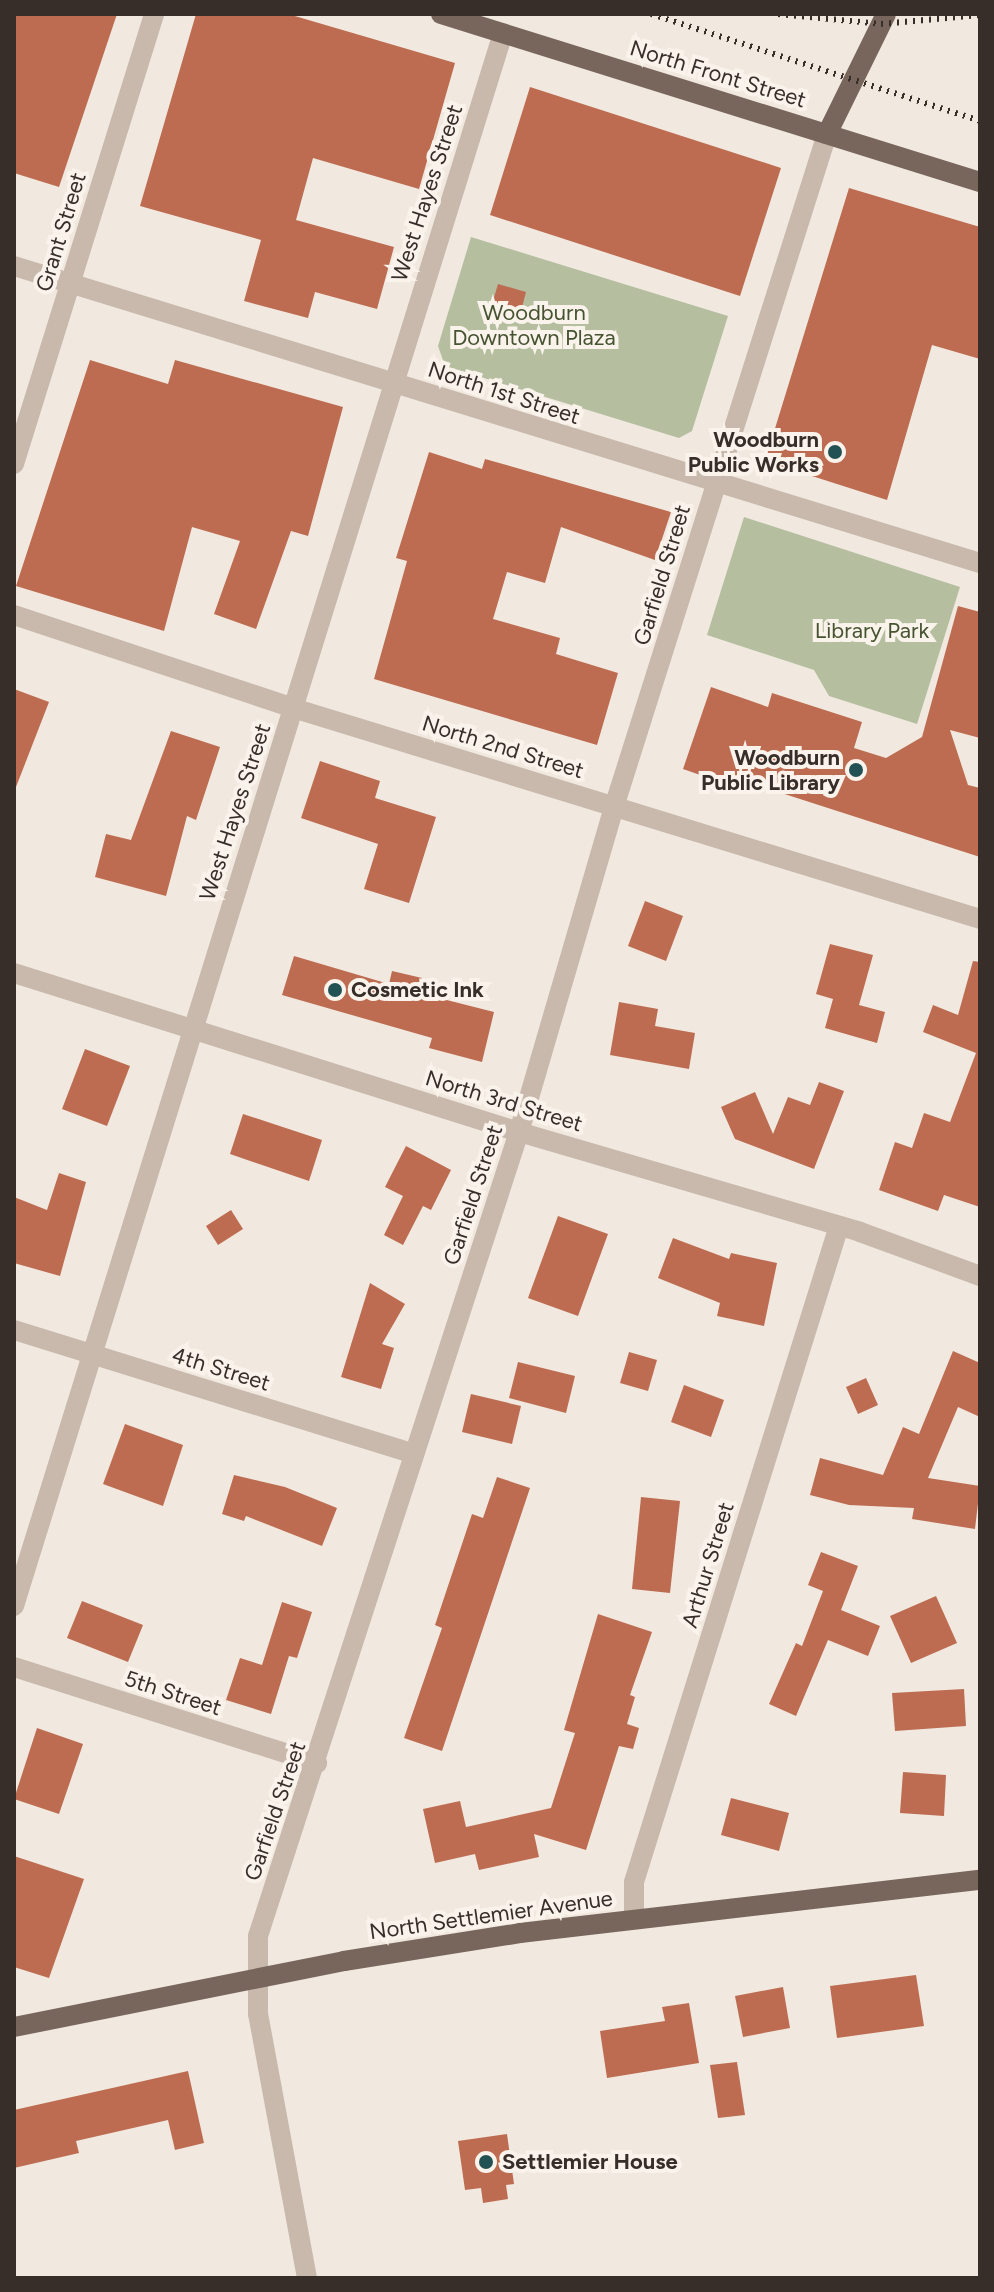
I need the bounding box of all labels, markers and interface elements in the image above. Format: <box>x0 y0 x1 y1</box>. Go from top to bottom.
street label: North Front Street <box>627 35 809 113</box>
street label: West Hayes Street <box>386 101 468 285</box>
street label: Grant Street <box>30 169 92 295</box>
park label: Woodburn Downtown Plaza <box>452 299 616 350</box>
street label: North 1st Street <box>425 356 583 430</box>
place label: Woodburn Public Works <box>688 426 819 478</box>
marker: Woodburn Public Works <box>826 443 844 461</box>
street label: Garfield Street <box>628 502 696 648</box>
park label: Library Park <box>815 618 929 644</box>
street label: North 2nd Street <box>419 710 587 784</box>
street label: West Hayes Street <box>194 720 276 904</box>
place label: Woodburn Public Library <box>701 744 840 796</box>
marker: Woodburn Public Library <box>847 761 865 779</box>
place label: Cosmetic Ink <box>351 977 484 1003</box>
marker: Cosmetic Ink <box>326 981 344 999</box>
street label: North 3rd Street <box>422 1065 586 1137</box>
street label: Garfield Street <box>438 1122 508 1268</box>
street label: 4th Street <box>169 1342 273 1396</box>
street label: Arthur Street <box>676 1499 740 1631</box>
street label: 5th Street <box>121 1665 225 1721</box>
street label: Garfield Street <box>239 1738 311 1884</box>
street label: North Settlemier Avenue <box>368 1885 614 1945</box>
place label: Settlemier House <box>502 2149 678 2175</box>
marker: Settlemier House <box>477 2153 495 2171</box>

